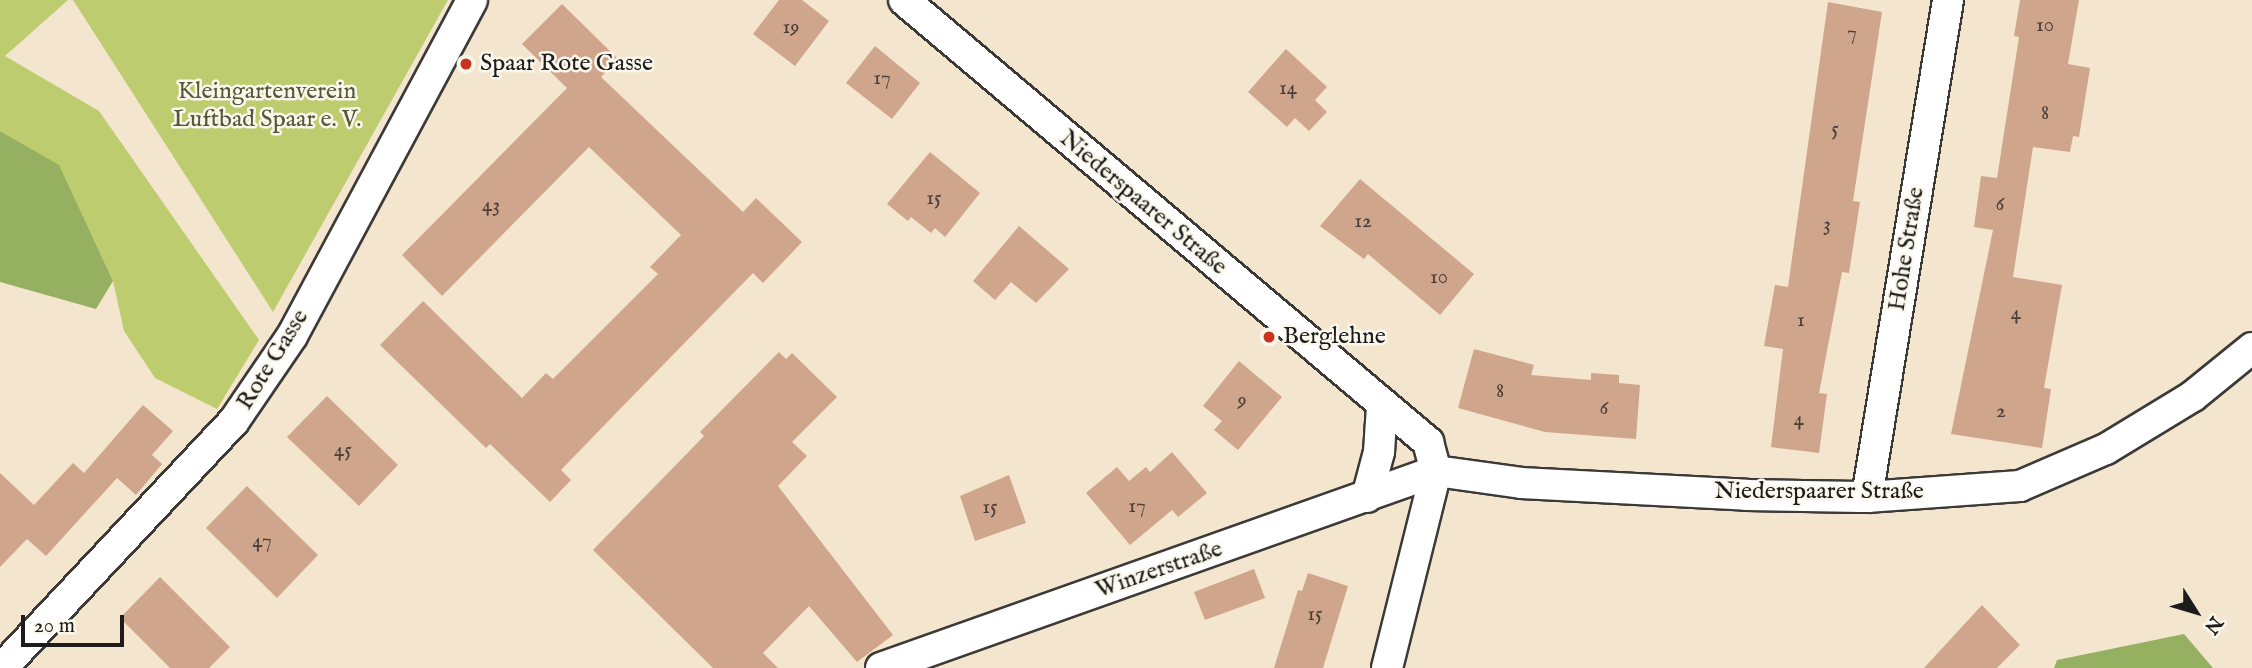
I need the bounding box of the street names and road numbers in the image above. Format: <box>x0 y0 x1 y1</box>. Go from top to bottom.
street label: Niederspaarer Straße <box>1053 125 1233 281</box>
street label: Hohe Straße <box>1883 185 1931 313</box>
street label: Rote Gasse <box>231 304 315 416</box>
street label: Niederspaarer Straße <box>1714 478 1924 506</box>
street label: Winzerstraße <box>1092 535 1226 605</box>

